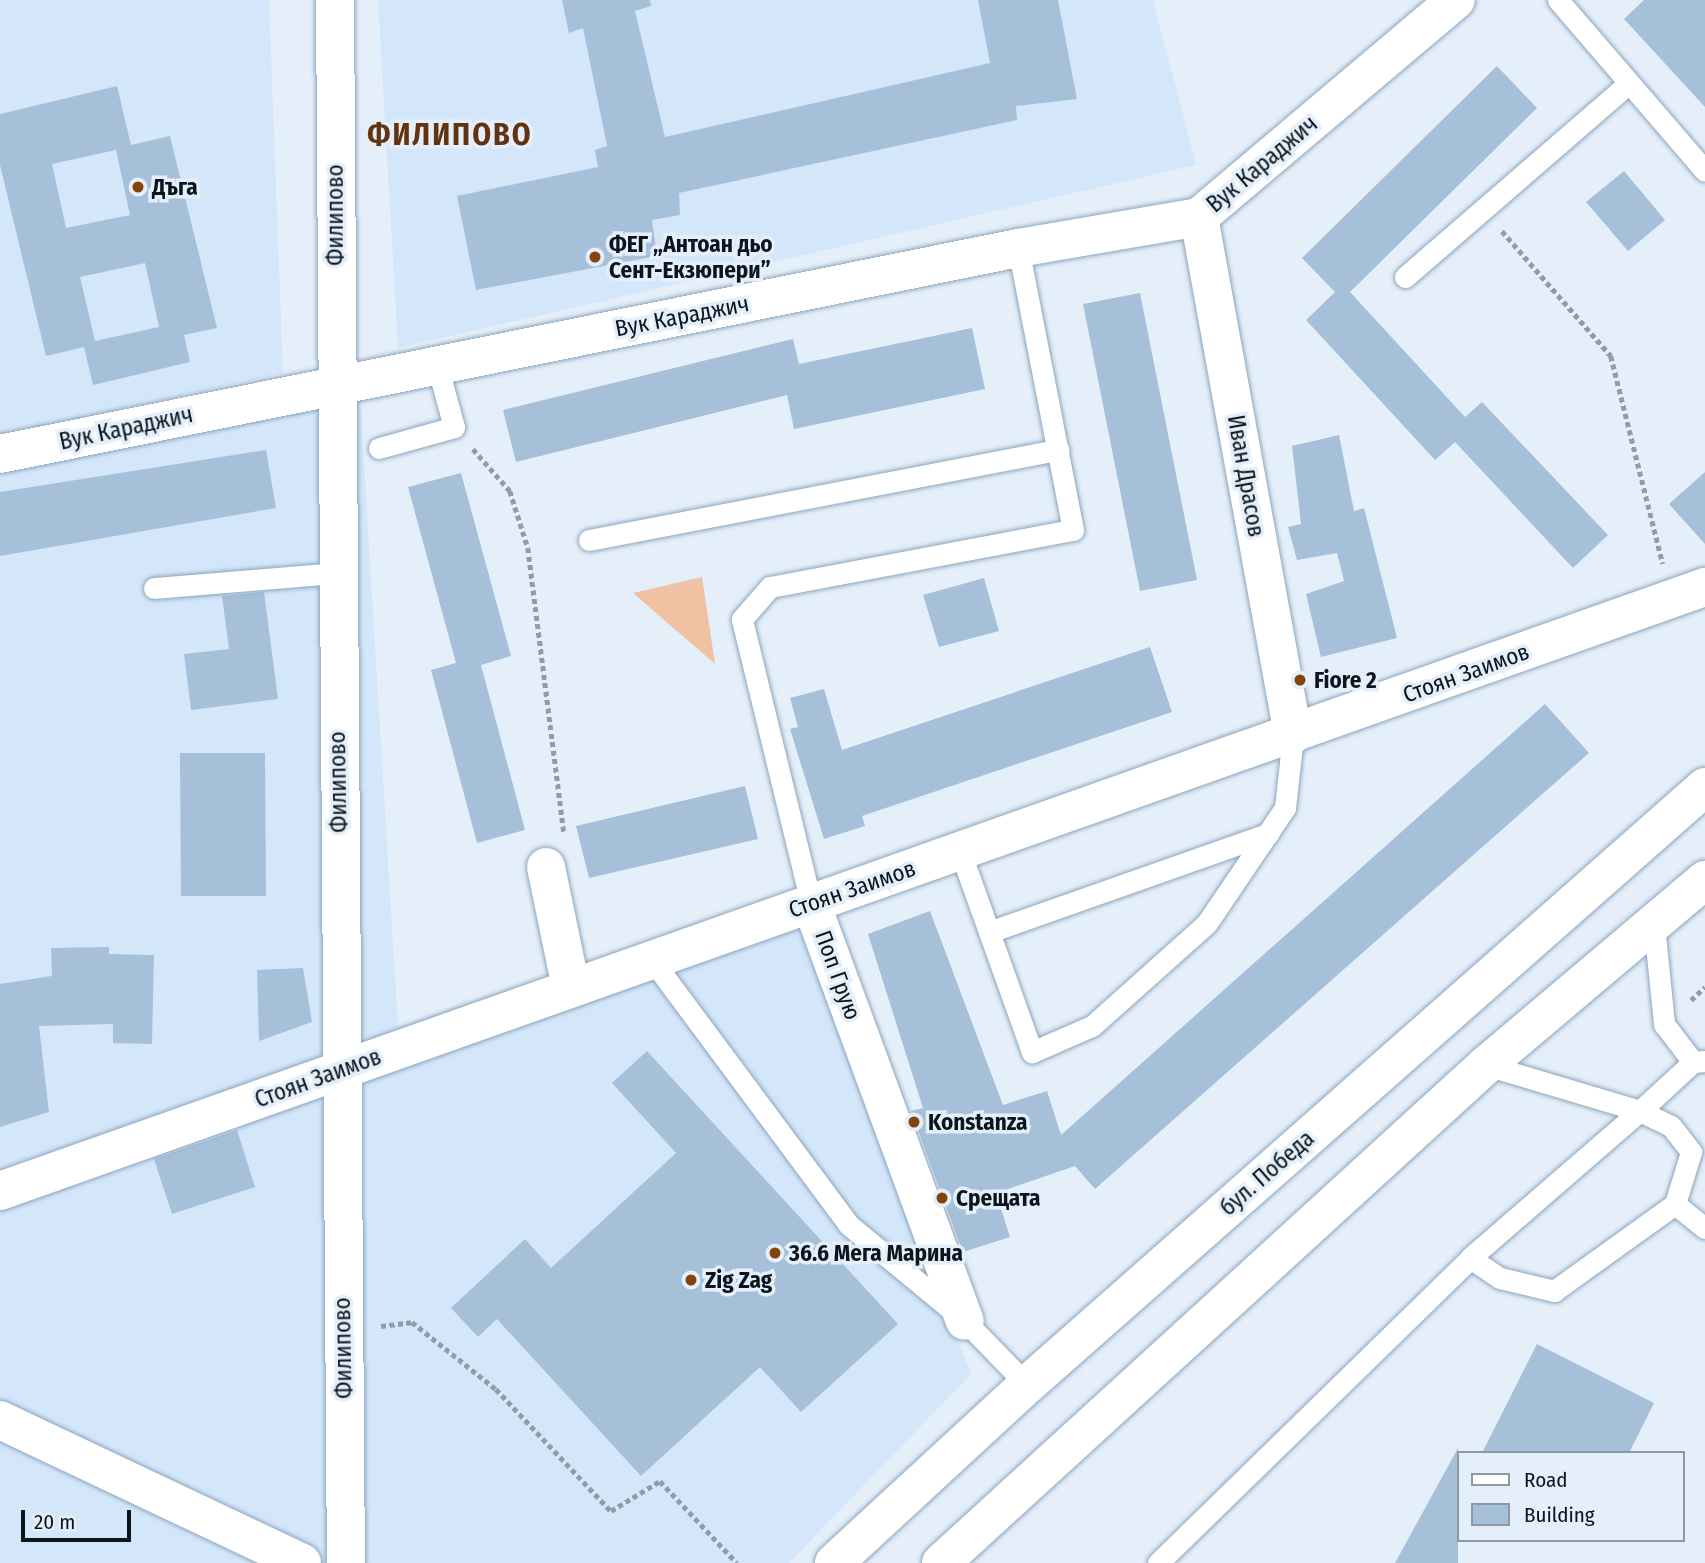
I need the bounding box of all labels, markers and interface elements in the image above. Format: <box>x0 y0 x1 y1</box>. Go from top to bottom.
street label: Вук Караджич <box>1201 110 1323 218</box>
district label: ФИЛИПОВО <box>368 117 532 153</box>
street label: Филипово <box>321 164 349 266</box>
place label: Дъга <box>152 173 198 201</box>
marker: Дъга <box>130 179 146 195</box>
place label: ФЕГ „Антоан дьо Сент-Екзюпери” <box>609 230 773 284</box>
marker: ФЕГ „Антоан дьо Сент-Екзюпери” <box>587 249 603 265</box>
street label: Вук Караджич <box>613 290 751 342</box>
street label: Вук Караджич <box>57 400 195 456</box>
street label: Иван Драсов <box>1222 413 1270 539</box>
street label: Стоян Заимов <box>1399 637 1533 709</box>
place label: Fiore 2 <box>1314 666 1377 694</box>
marker: Fiore 2 <box>1292 672 1308 688</box>
street label: Филипово <box>323 731 353 833</box>
street label: Стоян Заимов <box>785 854 919 924</box>
street label: Поп Грую <box>809 927 867 1023</box>
street label: Стоян Заимов <box>251 1042 385 1114</box>
place label: Konstanza <box>928 1108 1028 1136</box>
marker: Konstanza <box>906 1114 922 1130</box>
street label: бул. Победа <box>1214 1125 1320 1221</box>
place label: Срещата <box>956 1184 1040 1212</box>
marker: Срещата <box>934 1190 950 1206</box>
place label: 36.6 Мега Марина <box>789 1239 963 1267</box>
marker: 36.6 Мега Марина <box>767 1245 783 1261</box>
place label: Zig Zag <box>705 1266 772 1294</box>
marker: Zig Zag <box>683 1272 699 1288</box>
street label: Филипово <box>328 1297 358 1399</box>
legend <box>1456 1451 1684 1542</box>
text: Road <box>1524 1467 1568 1493</box>
scale bar <box>24 1496 135 1540</box>
text: Building <box>1524 1502 1595 1528</box>
text: 20 m <box>34 1509 75 1535</box>

